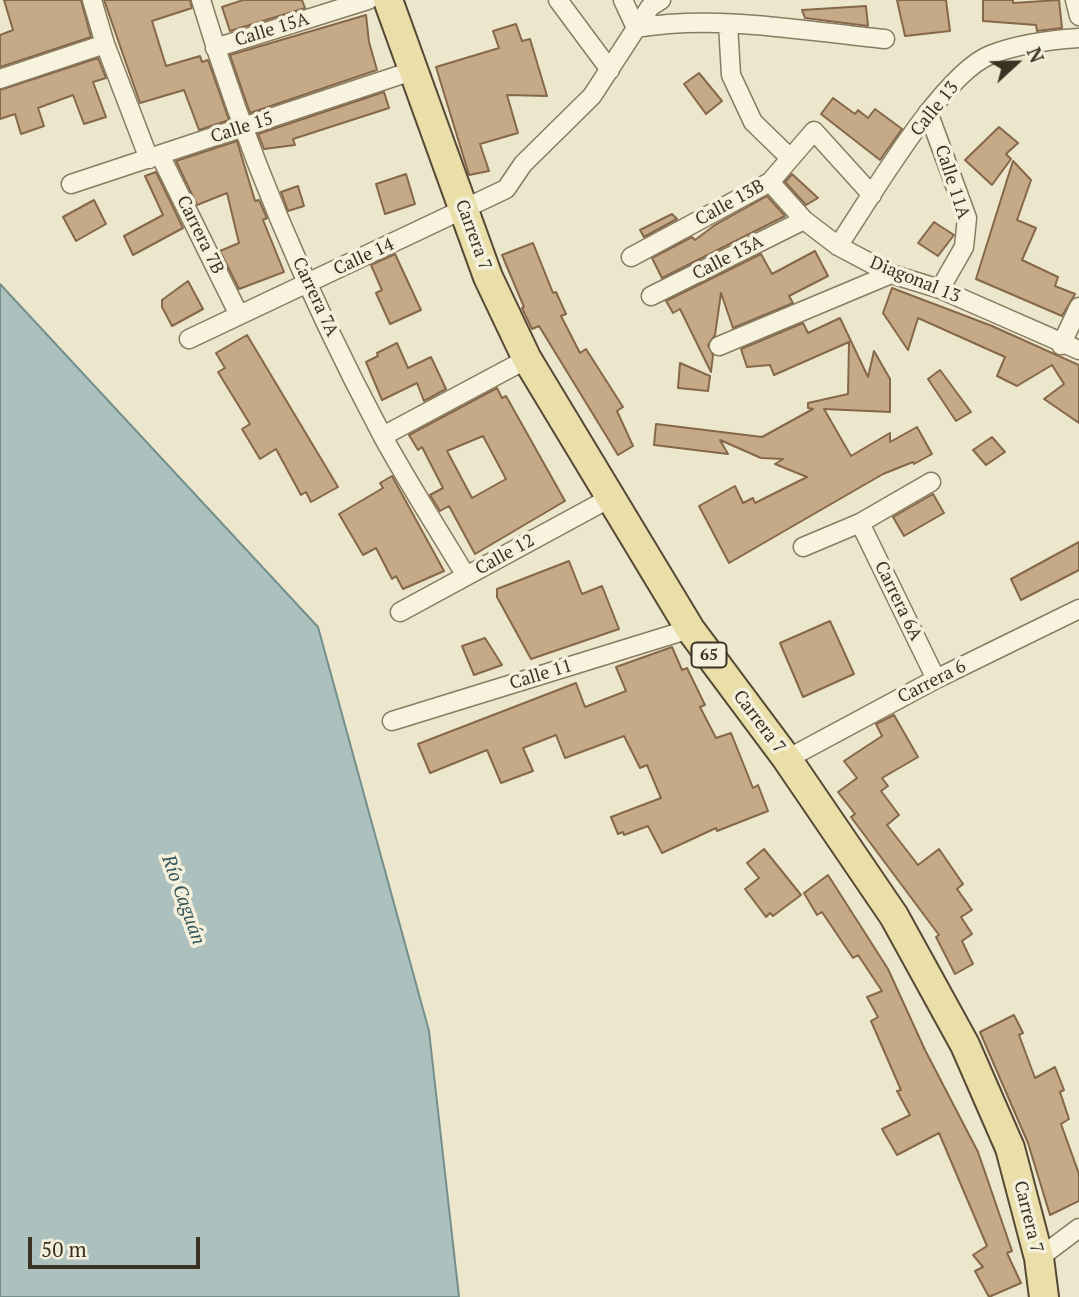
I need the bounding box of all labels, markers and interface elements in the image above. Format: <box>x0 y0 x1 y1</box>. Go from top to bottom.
street label: Calle 15A <box>232 8 312 52</box>
north arrow <box>981 28 1051 98</box>
text: N <box>1022 44 1050 66</box>
street label: Calle 13 <box>906 77 964 141</box>
street label: Calle 15 <box>208 108 276 148</box>
street label: Calle 11A <box>930 142 974 222</box>
street label: Calle 13B <box>692 175 768 231</box>
street label: Carrera 7B <box>172 192 228 278</box>
street label: Carrera 7 <box>450 197 496 273</box>
street label: Calle 13A <box>689 231 767 285</box>
street label: Calle 14 <box>330 234 398 280</box>
street label: Diagonal 13 <box>867 252 963 308</box>
street label: Carrera 7A <box>287 254 343 340</box>
street label: Calle 12 <box>472 530 538 580</box>
street label: Carrera 6A <box>869 558 927 644</box>
road number: 65 <box>692 642 726 668</box>
street label: Calle 11 <box>507 655 575 695</box>
street label: Carrera 6 <box>894 656 970 708</box>
street label: Carrera 7 <box>728 686 790 758</box>
water label: Río Caguán <box>156 852 210 948</box>
street label: Carrera 7 <box>1009 1179 1047 1255</box>
scale bar <box>32 1224 203 1268</box>
text: 50 m <box>41 1235 87 1263</box>

